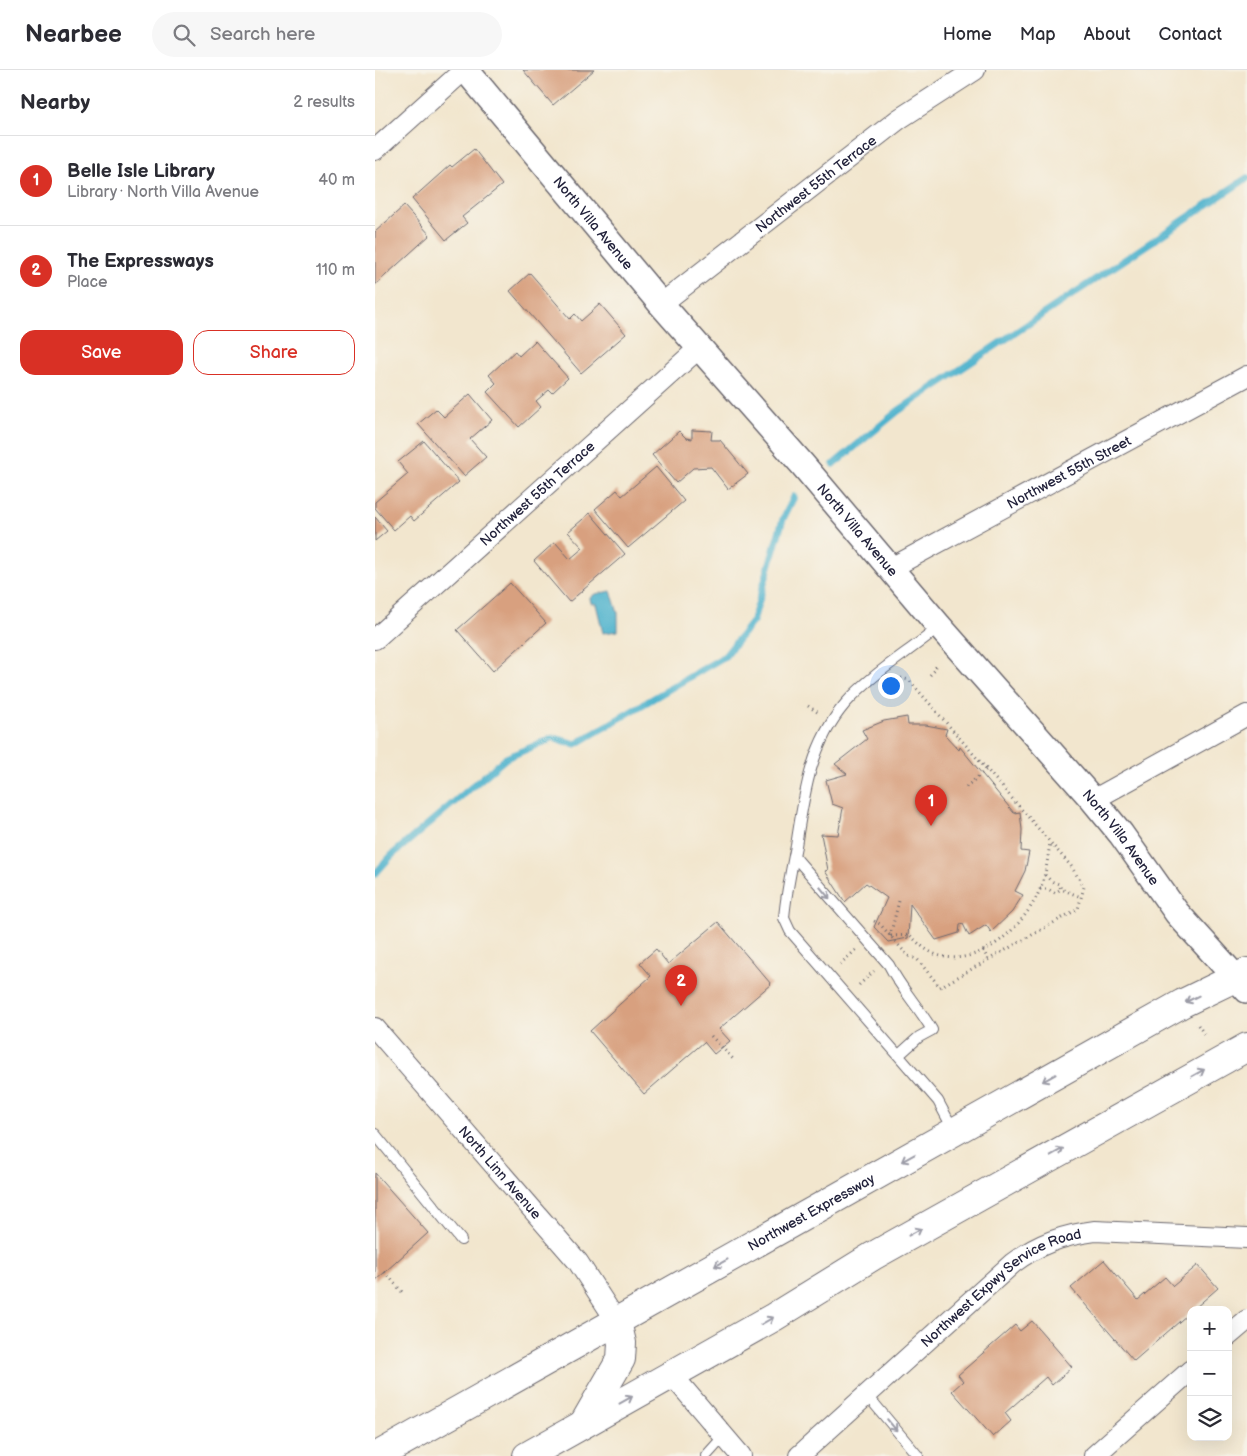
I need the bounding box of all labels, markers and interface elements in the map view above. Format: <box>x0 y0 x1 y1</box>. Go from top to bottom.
search box <box>152 12 502 57</box>
text: Nearbee <box>25 20 122 49</box>
icon: search <box>170 21 198 49</box>
text: Search here <box>210 23 315 46</box>
text: Home <box>943 24 992 45</box>
text: Map <box>1020 24 1056 45</box>
text: About <box>1084 24 1131 45</box>
text: Contact <box>1159 24 1222 45</box>
text: Nearby <box>20 90 90 115</box>
text: 2 results <box>293 93 355 112</box>
street label: Northwest 55th Terrace <box>752 131 880 236</box>
text: Belle Isle Library <box>67 160 215 183</box>
text: 1 <box>33 171 39 190</box>
text: 40 m <box>318 171 355 190</box>
street label: North Villa Avenue <box>550 173 637 273</box>
text: Library · North Villa Avenue <box>67 183 259 202</box>
text: The Expressways <box>67 250 214 273</box>
text: 2 <box>31 261 41 280</box>
text: 110 m <box>316 261 355 280</box>
text: Place <box>67 273 108 292</box>
button: Save <box>20 330 183 375</box>
button: Share <box>193 330 355 375</box>
street label: Northwest 55th Street <box>1004 431 1134 512</box>
street label: Northwest 55th Terrace <box>476 437 598 549</box>
street label: North Villa Avenue <box>814 480 902 580</box>
your location <box>878 673 904 699</box>
pin: 1 <box>915 785 947 826</box>
street label: North Villa Avenue <box>1079 786 1163 888</box>
one-way arrow <box>820 887 831 900</box>
pin: 2 <box>665 965 697 1006</box>
one-way arrow <box>1184 994 1199 1004</box>
one-way arrow <box>1191 1067 1205 1077</box>
one-way arrow <box>1042 1073 1057 1083</box>
street label: North Linn Avenue <box>455 1122 545 1222</box>
one-way arrow <box>1049 1147 1063 1157</box>
one-way arrow <box>901 1153 915 1163</box>
street label: Northwest Expressway <box>745 1169 878 1254</box>
street label: Northwest Expwy Service Road <box>917 1225 1083 1351</box>
one-way arrow <box>907 1227 922 1236</box>
one-way arrow <box>714 1259 728 1269</box>
map controls <box>1187 1306 1232 1441</box>
button: + <box>1187 1306 1232 1351</box>
one-way arrow <box>760 1315 774 1325</box>
button: − <box>1187 1351 1232 1396</box>
one-way arrow <box>618 1395 633 1405</box>
button: layers <box>1187 1396 1232 1441</box>
one-way arrow <box>887 1419 898 1432</box>

